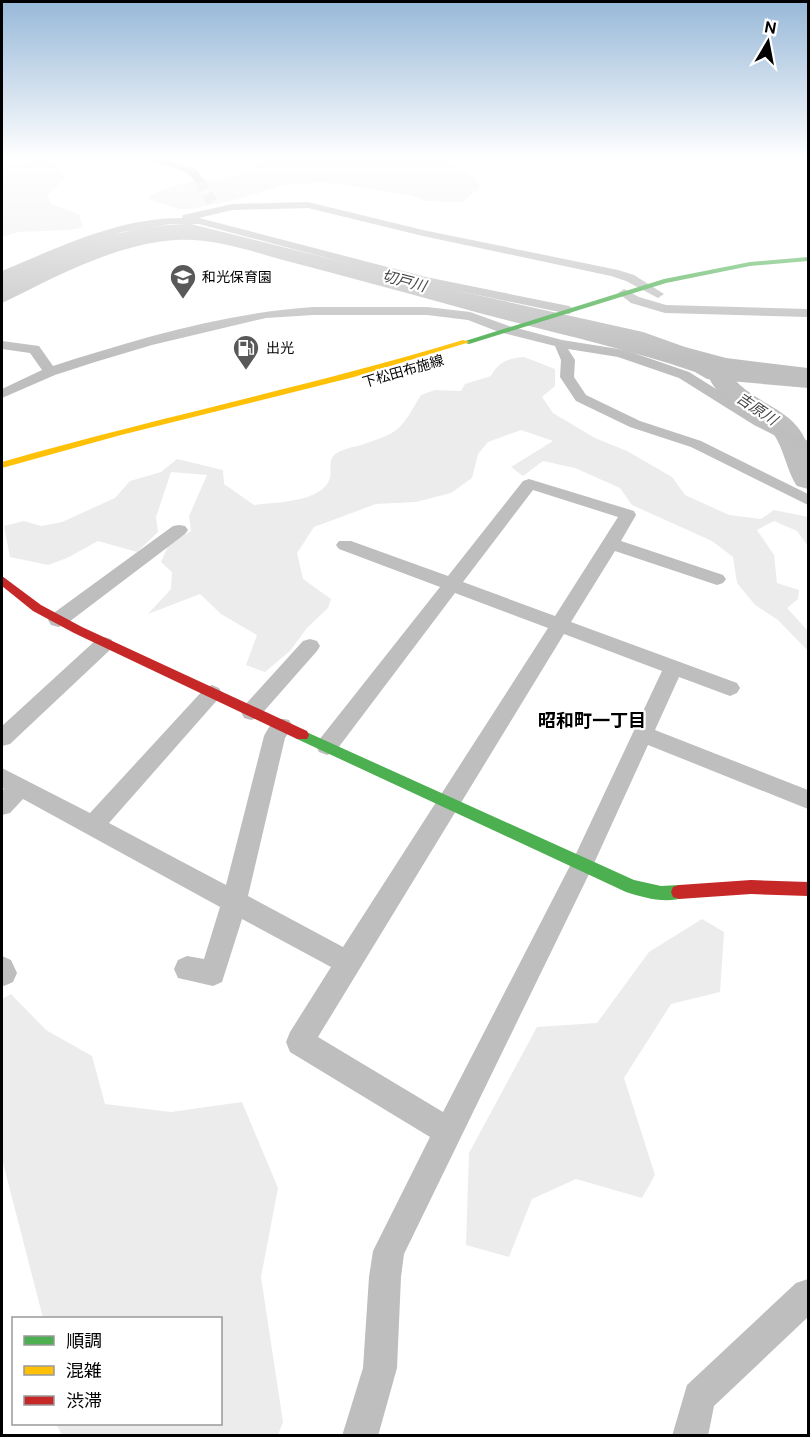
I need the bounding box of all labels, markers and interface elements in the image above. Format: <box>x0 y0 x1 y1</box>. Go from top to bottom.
north arrow <box>738 12 798 72</box>
text: N <box>763 16 778 39</box>
school or university icon: 和光保育園 <box>168 262 198 300</box>
water label: 切戸川 <box>380 266 430 297</box>
place label: 和光保育園 <box>202 268 272 286</box>
fuel station icon: 出光 <box>231 333 261 371</box>
place label: 出光 <box>266 339 294 357</box>
street label: 下松田布施線 <box>360 351 446 391</box>
water label: 吉原川 <box>733 388 783 431</box>
district label: 昭和町一丁目 <box>538 709 646 733</box>
legend <box>12 1317 222 1425</box>
text: 順調 <box>66 1329 102 1353</box>
text: 混雑 <box>66 1359 102 1383</box>
text: 渋滞 <box>66 1389 102 1413</box>

